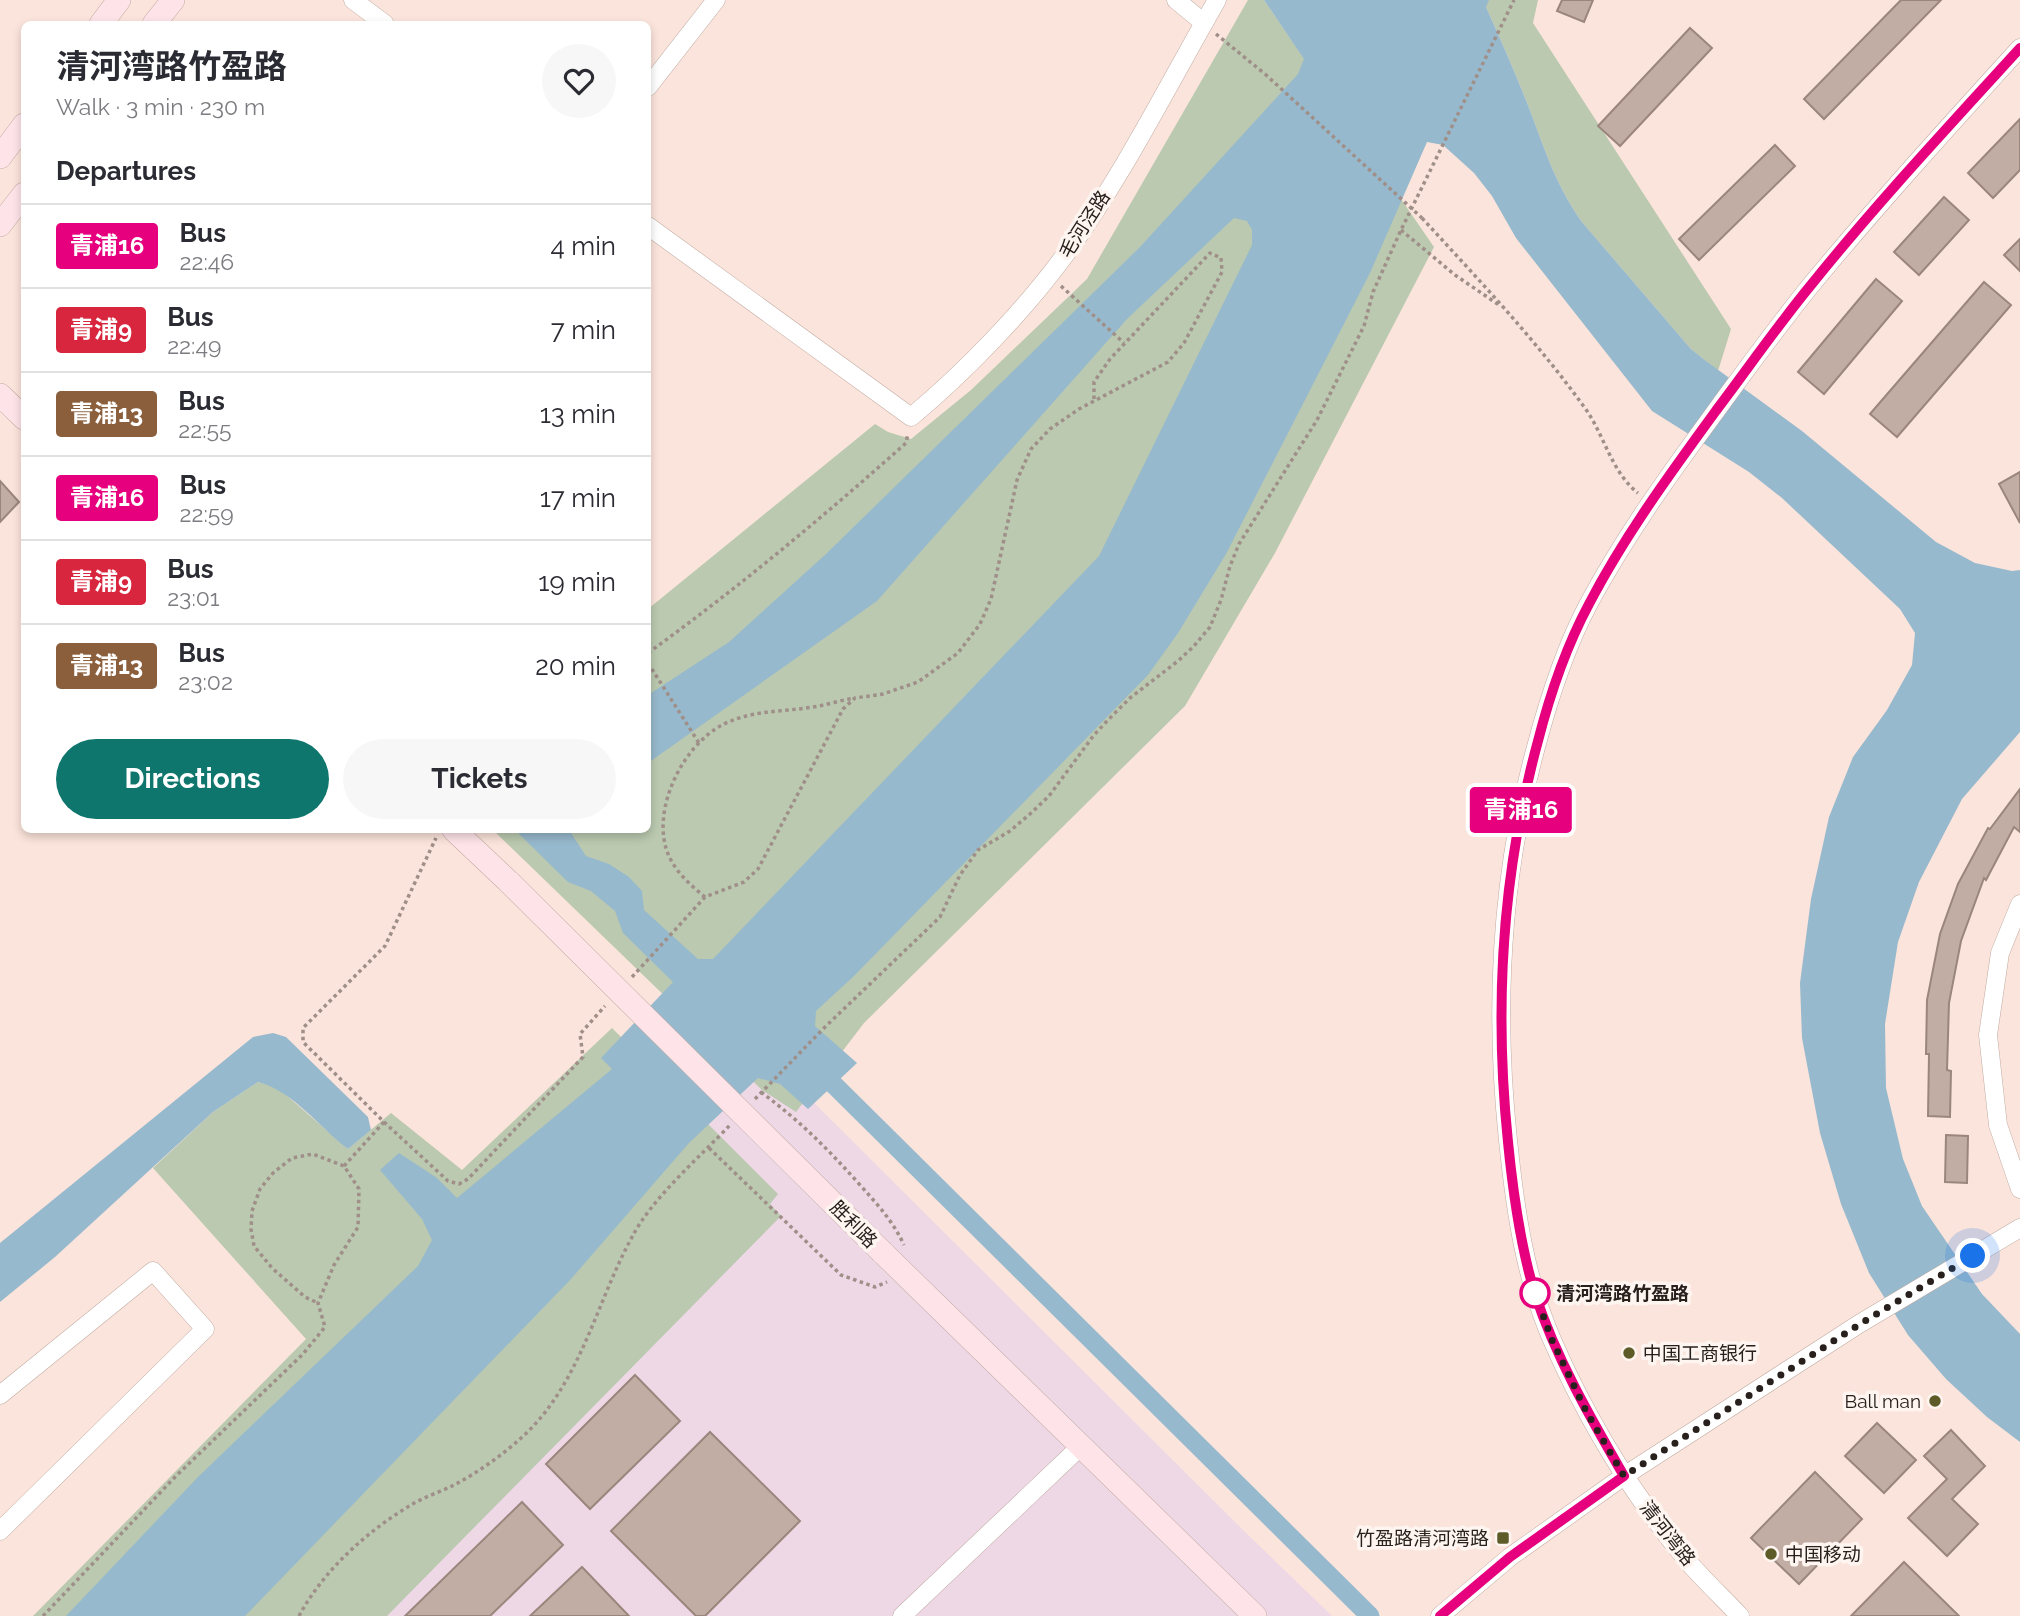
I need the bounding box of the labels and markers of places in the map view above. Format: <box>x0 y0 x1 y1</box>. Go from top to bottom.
marker: 清河湾路竹盈路 <box>1520 1278 1550 1308</box>
place label: 清河湾路竹盈路 <box>1556 1282 1689 1304</box>
place label: 中国工商银行 <box>1643 1342 1757 1364</box>
marker: 中国工商银行 <box>1621 1345 1637 1361</box>
place label: Ball man <box>1844 1390 1921 1412</box>
marker: Ball man <box>1927 1393 1943 1409</box>
place label: 竹盈路清河湾路 <box>1356 1527 1489 1549</box>
marker: 竹盈路清河湾路 <box>1495 1530 1511 1546</box>
place label: 中国移动 <box>1785 1543 1861 1565</box>
marker: 中国移动 <box>1763 1546 1779 1562</box>

